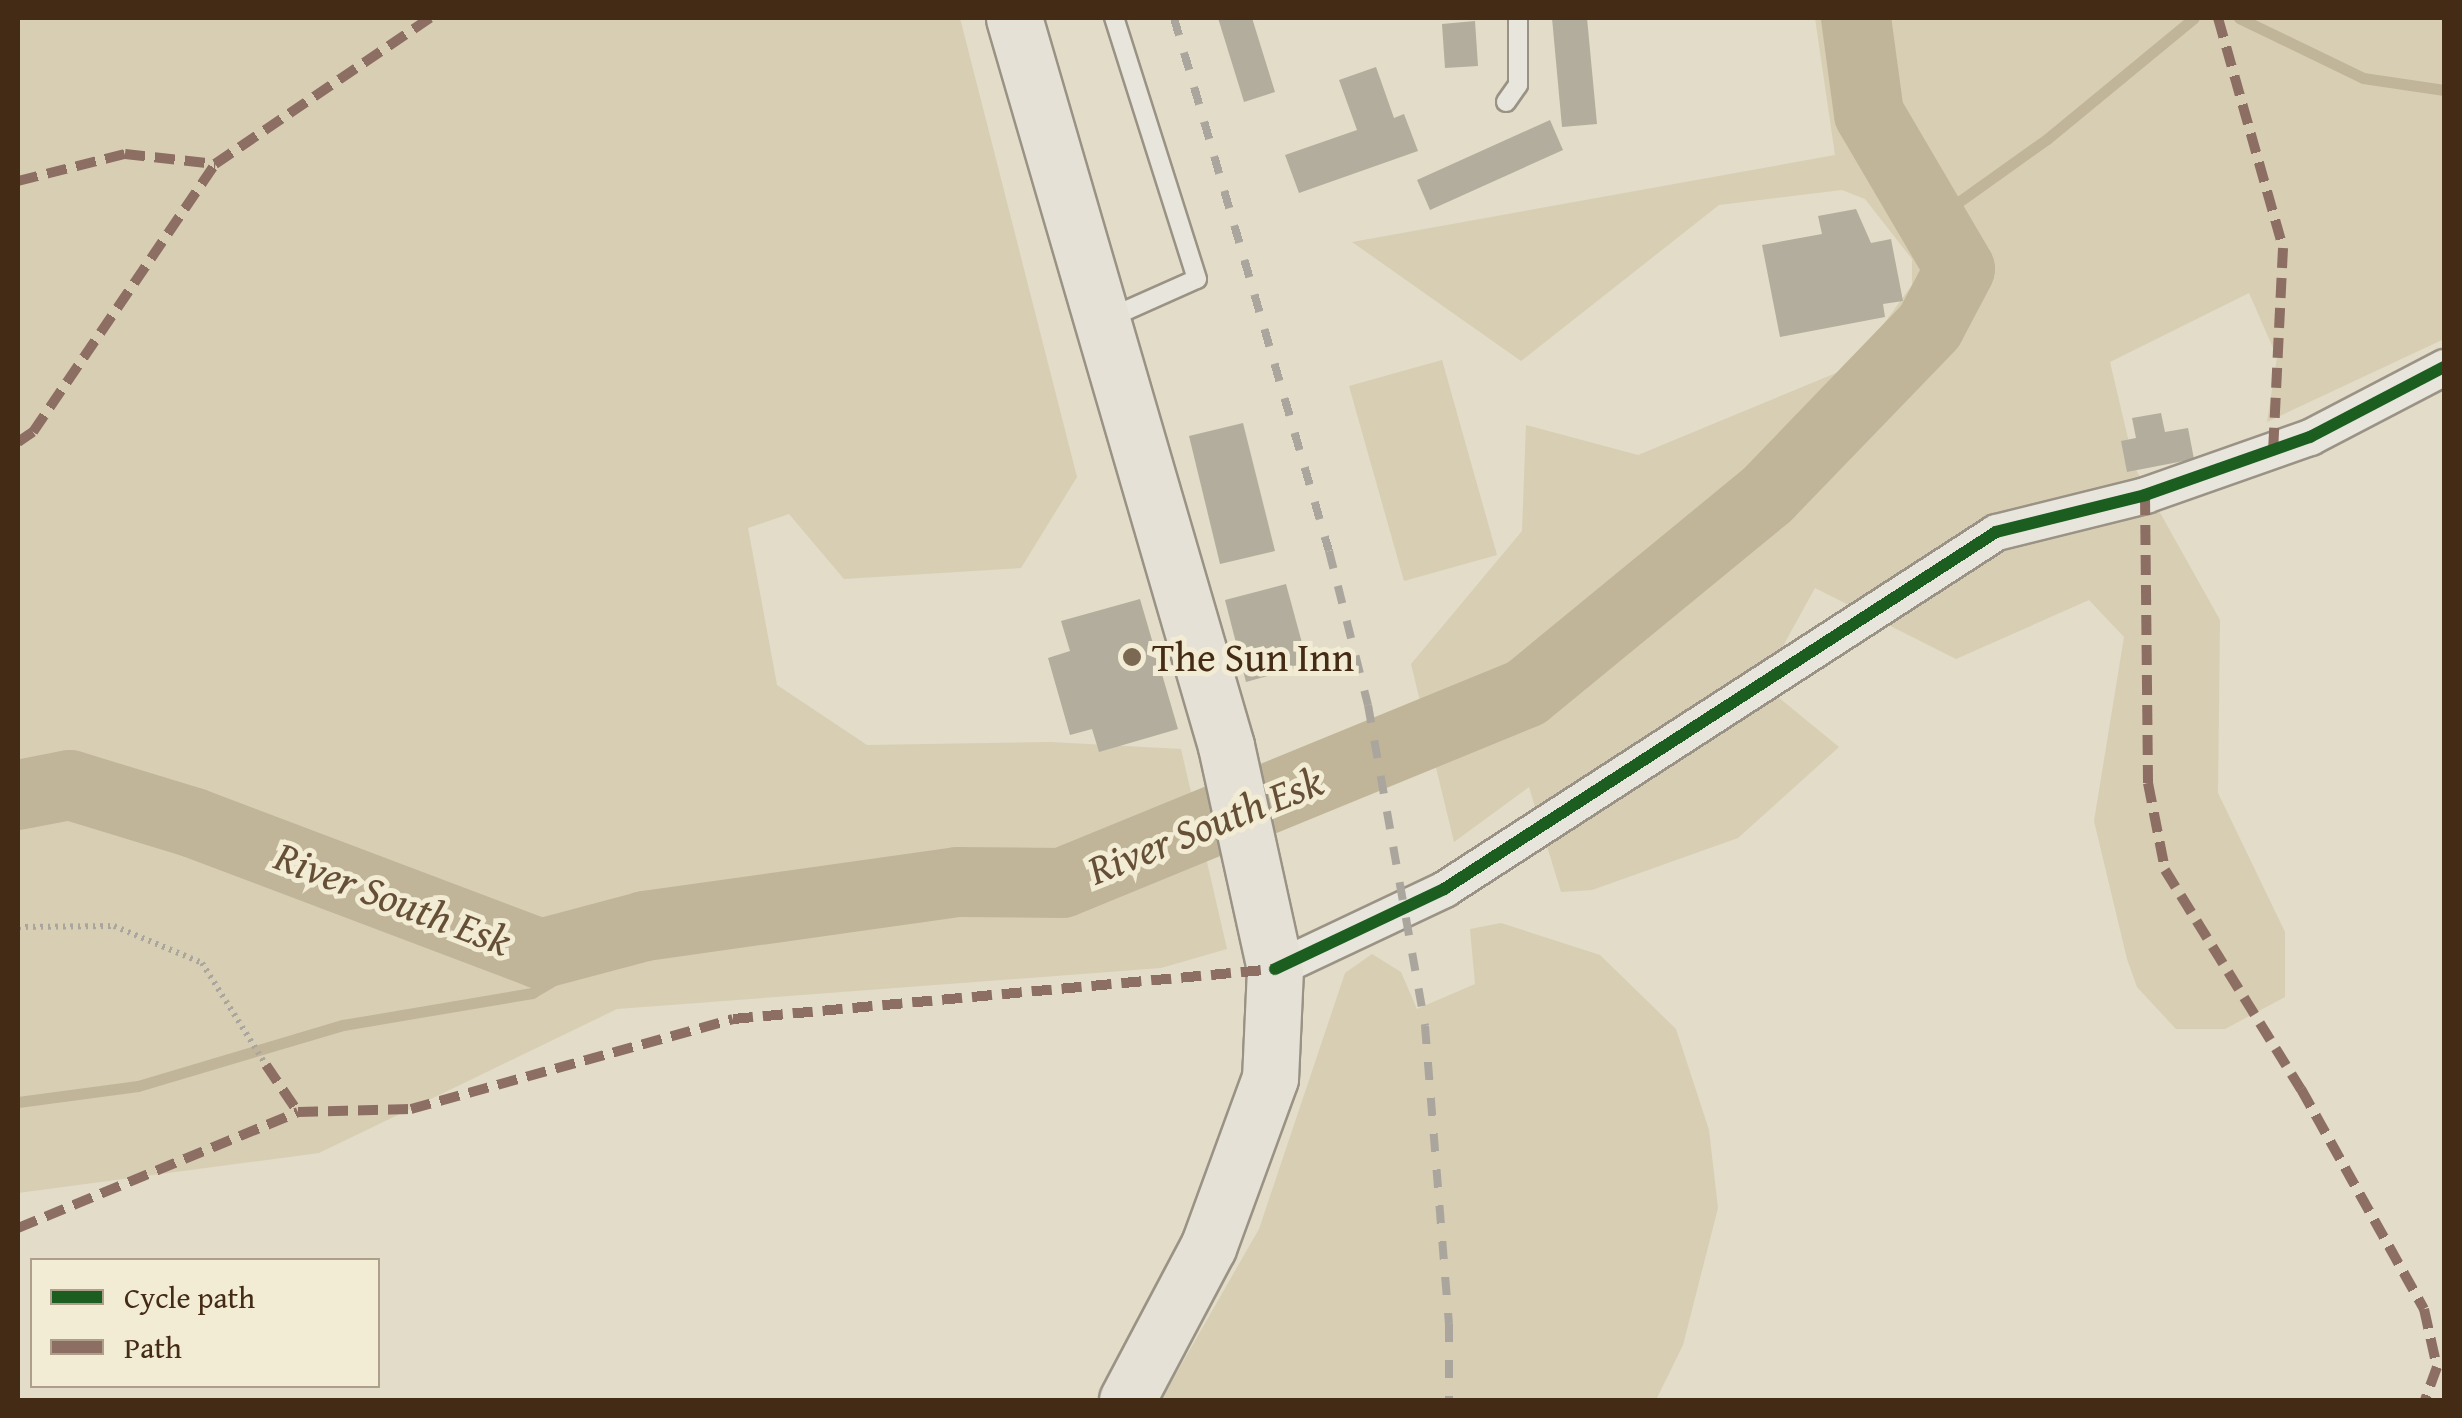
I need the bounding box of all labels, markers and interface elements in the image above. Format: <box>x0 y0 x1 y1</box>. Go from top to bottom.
place label: The Sun Inn <box>1152 633 1354 681</box>
marker: The Sun Inn <box>1121 646 1143 668</box>
water label: River South Esk <box>1080 755 1330 895</box>
water label: River South Esk <box>268 830 518 966</box>
legend <box>30 1258 380 1388</box>
text: Cycle path <box>124 1275 255 1319</box>
text: Path <box>124 1325 182 1369</box>

